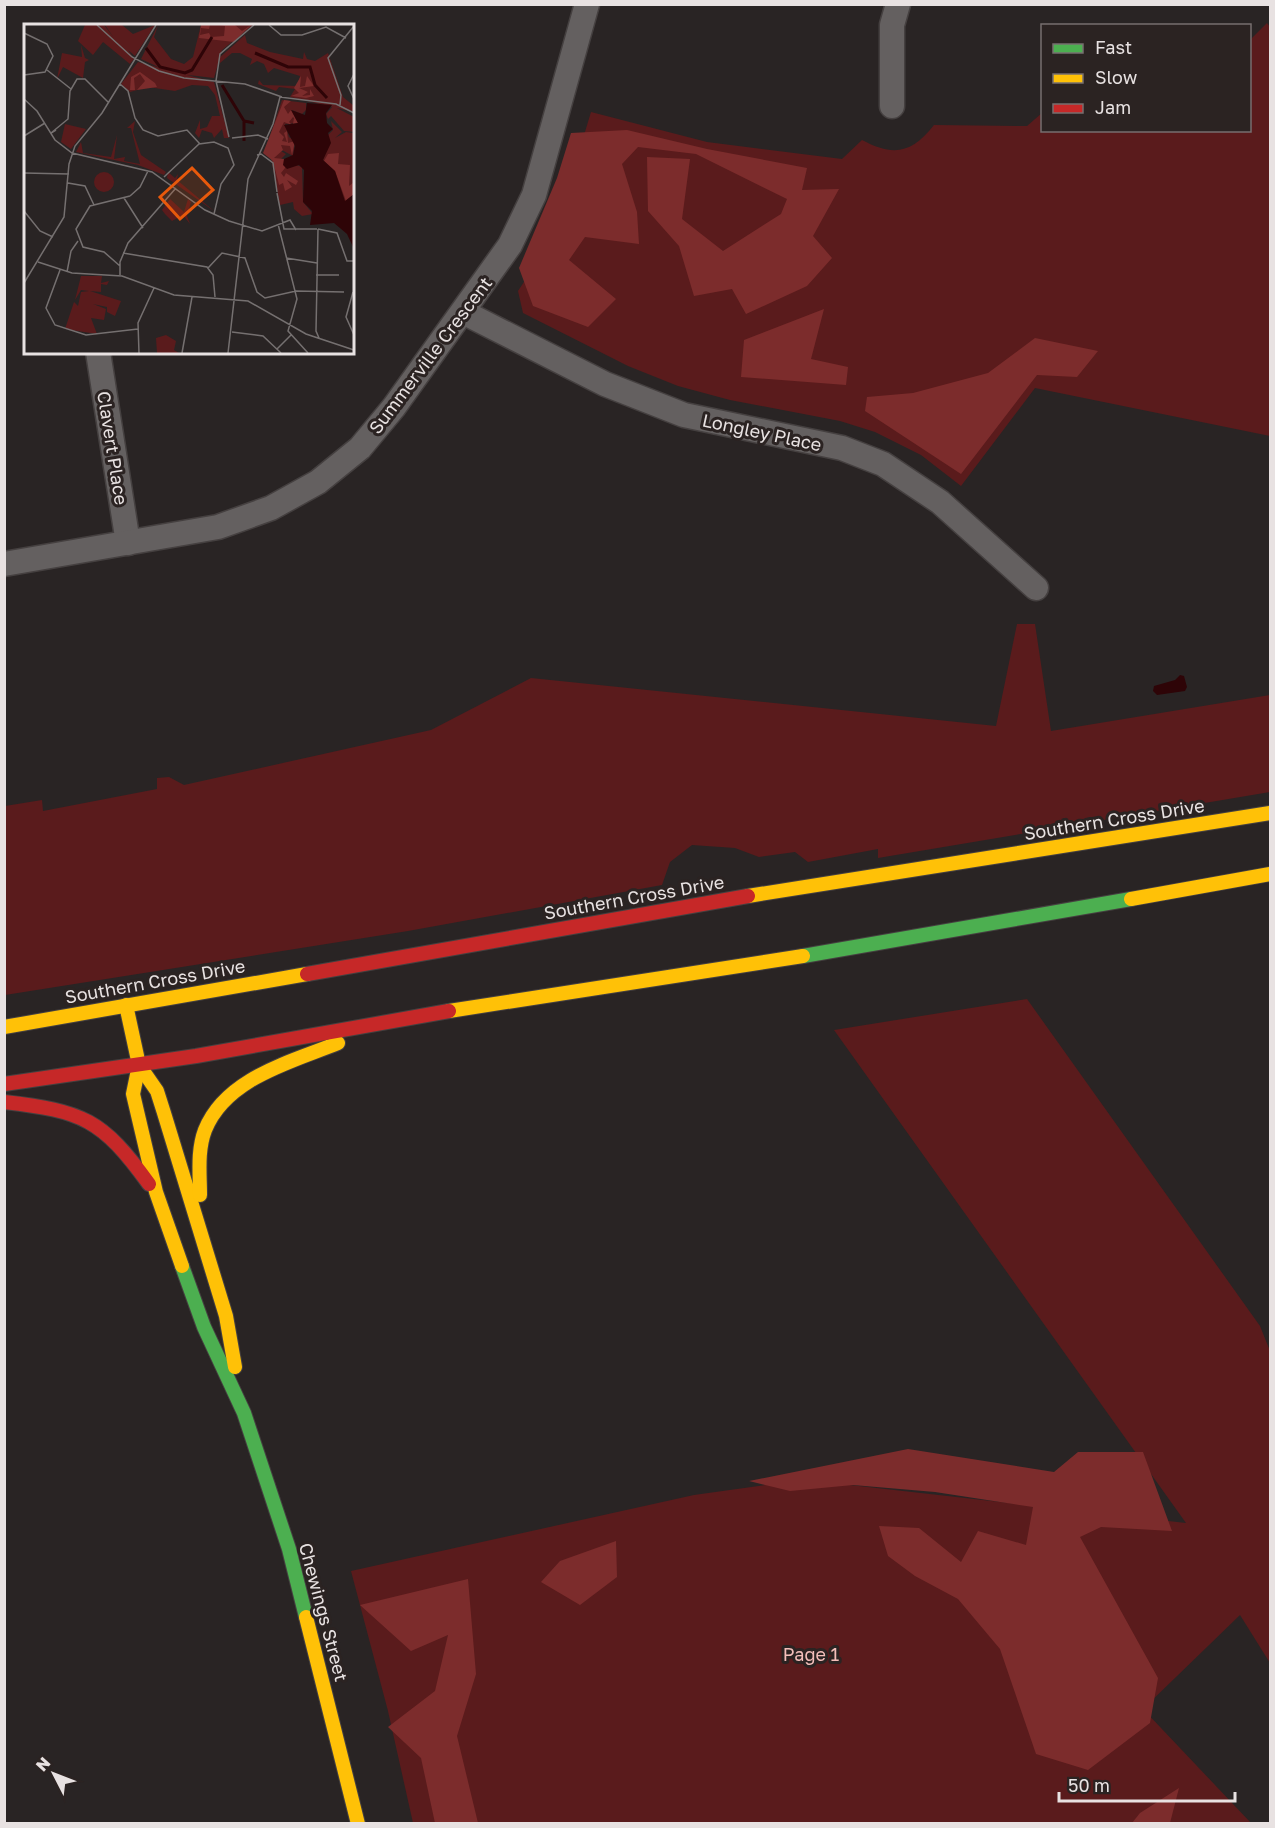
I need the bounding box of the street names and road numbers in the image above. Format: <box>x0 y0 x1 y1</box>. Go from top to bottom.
street label: Summerville Crescent <box>364 272 496 438</box>
street label: Clavert Place <box>93 389 133 507</box>
street label: Longley Place <box>700 409 824 455</box>
street label: Southern Cross Drive <box>1022 794 1206 844</box>
street label: Southern Cross Drive <box>542 870 726 924</box>
street label: Southern Cross Drive <box>63 954 247 1008</box>
street label: Chewings Street <box>295 1540 353 1684</box>

